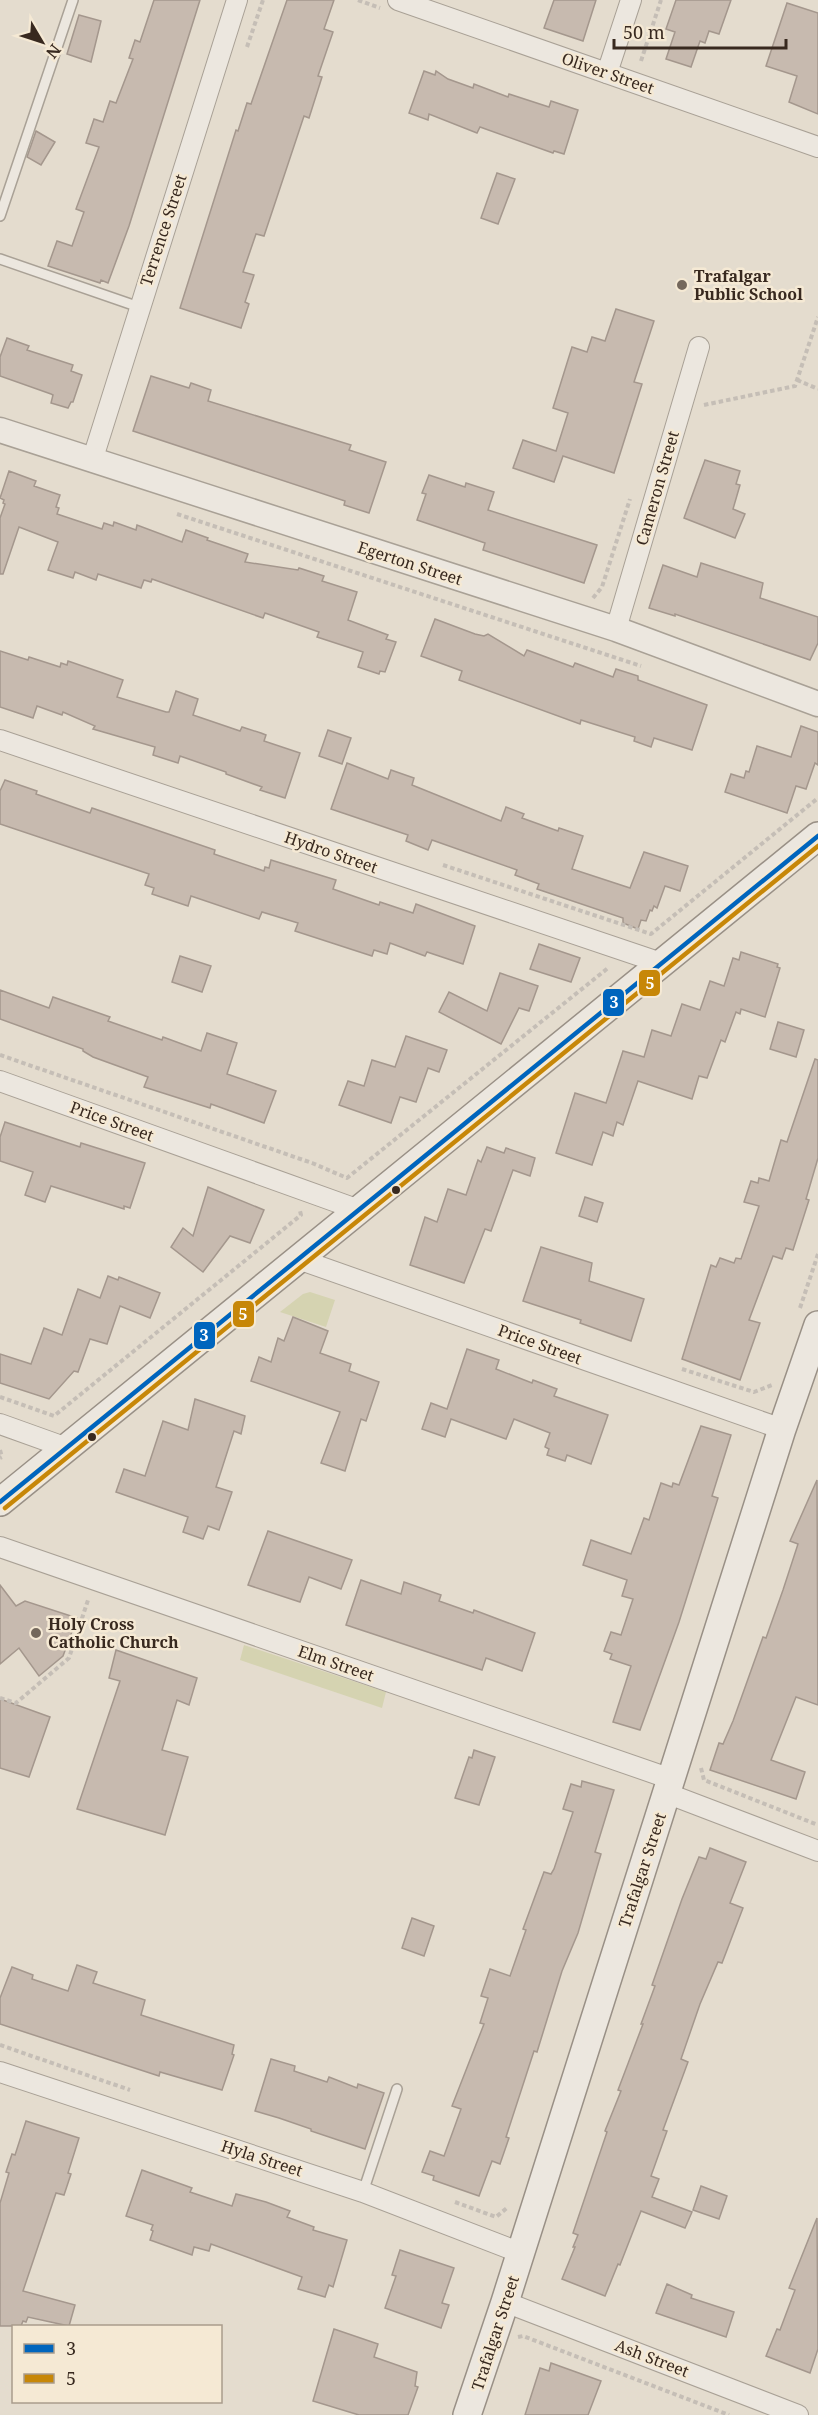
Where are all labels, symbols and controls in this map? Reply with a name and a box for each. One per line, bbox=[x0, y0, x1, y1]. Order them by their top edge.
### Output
north arrow bbox=[12, 12, 72, 72]
scale bar bbox=[614, 12, 786, 50]
text: 50 m bbox=[623, 20, 665, 44]
text: N bbox=[41, 40, 66, 64]
street label: Oliver Street bbox=[559, 47, 657, 99]
street label: Terrence Street bbox=[134, 171, 192, 289]
place label: Trafalgar Public School bbox=[694, 265, 803, 305]
marker: Trafalgar Public School bbox=[675, 278, 689, 292]
street label: Cameron Street bbox=[630, 428, 684, 548]
street label: Egerton Street bbox=[355, 536, 465, 590]
street label: Hydro Street bbox=[282, 826, 381, 878]
line badge: 5 bbox=[638, 969, 661, 997]
text: 5 bbox=[645, 972, 655, 994]
line badge: 3 bbox=[602, 988, 625, 1017]
text: 3 bbox=[609, 991, 619, 1013]
street label: Price Street bbox=[67, 1096, 157, 1146]
unlabelled marker bbox=[390, 1184, 402, 1196]
line badge: 5 bbox=[232, 1300, 255, 1328]
text: 5 bbox=[238, 1303, 248, 1325]
street label: Price Street bbox=[495, 1319, 585, 1369]
line badge: 3 bbox=[193, 1321, 216, 1350]
text: 3 bbox=[199, 1324, 209, 1346]
unlabelled marker bbox=[86, 1431, 98, 1443]
place label: Holy Cross Catholic Church bbox=[48, 1613, 179, 1653]
marker: Holy Cross Catholic Church bbox=[29, 1626, 43, 1640]
street label: Elm Street bbox=[295, 1640, 377, 1686]
street label: Trafalgar Street bbox=[613, 1809, 671, 1930]
street label: Hyla Street bbox=[218, 2134, 306, 2182]
street label: Trafalgar Street bbox=[466, 2272, 524, 2393]
legend bbox=[12, 2325, 222, 2403]
street label: Ash Street bbox=[612, 2334, 692, 2382]
text: 3 bbox=[66, 2336, 76, 2360]
text: 5 bbox=[66, 2366, 76, 2390]

